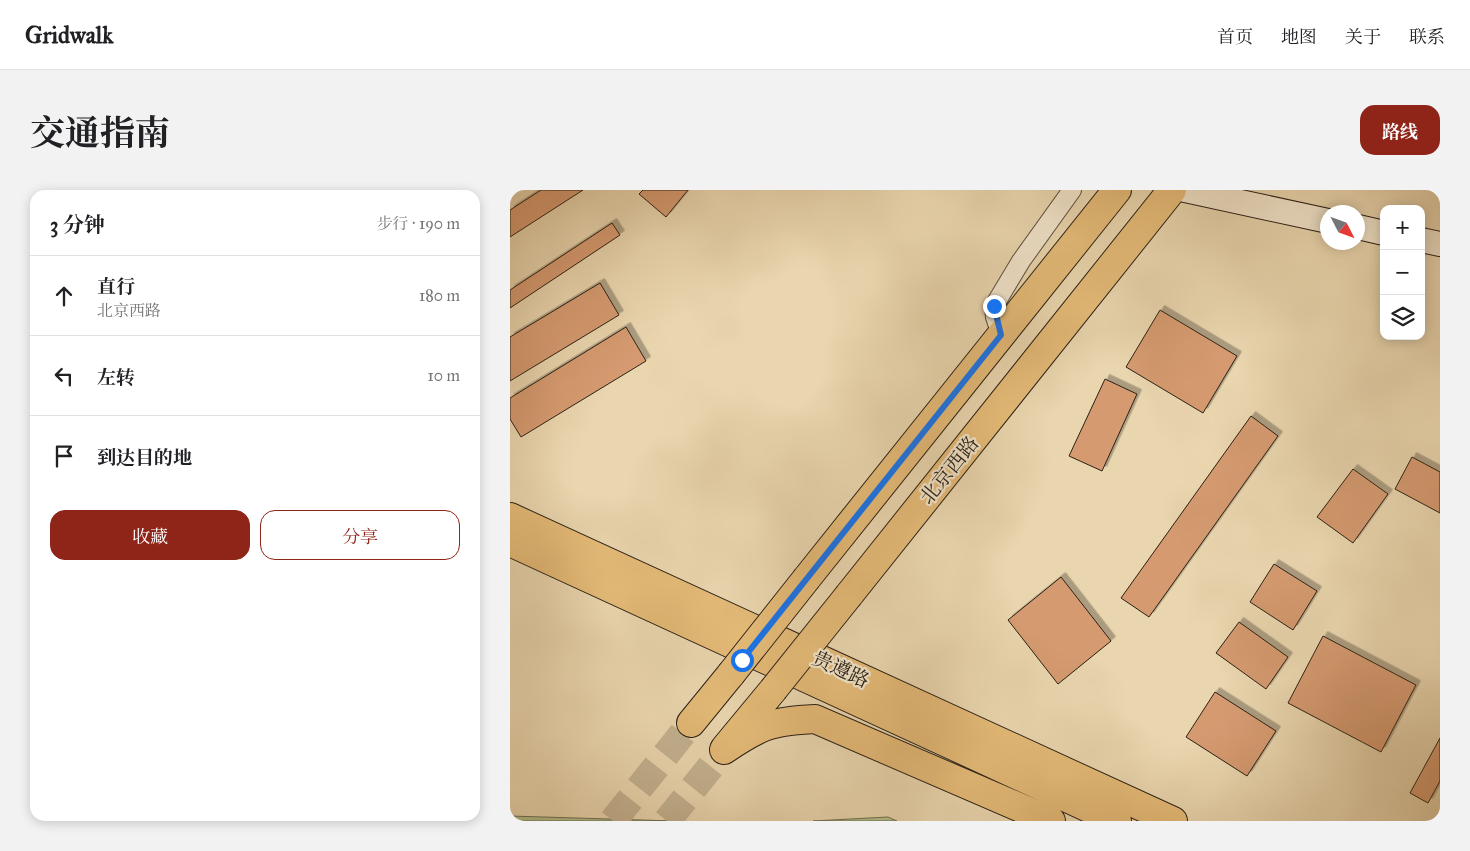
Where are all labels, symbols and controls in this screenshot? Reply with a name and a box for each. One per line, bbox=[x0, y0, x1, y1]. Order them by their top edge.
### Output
text: Gridwalk bbox=[25, 20, 113, 50]
text: 首页 bbox=[1217, 26, 1253, 48]
text: 地图 bbox=[1281, 26, 1317, 48]
text: 关于 bbox=[1345, 26, 1381, 48]
text: 联系 bbox=[1409, 26, 1445, 48]
button: 路线 bbox=[1360, 105, 1440, 155]
text: 交通指南 bbox=[30, 112, 170, 155]
north arrow bbox=[1320, 205, 1365, 250]
map controls bbox=[1380, 205, 1425, 340]
button: + bbox=[1380, 205, 1425, 250]
text: 3 分钟 bbox=[50, 212, 105, 238]
text: 步行 · 190 m bbox=[377, 214, 460, 233]
button: − bbox=[1380, 250, 1425, 295]
text: 直行 bbox=[97, 275, 135, 298]
icon: ahead bbox=[50, 282, 78, 310]
text: 180 m bbox=[419, 286, 460, 305]
route end bbox=[983, 295, 1006, 318]
button: layers bbox=[1380, 295, 1425, 340]
text: 北京西路 bbox=[97, 301, 161, 320]
icon: left bbox=[50, 362, 78, 390]
text: 左转 bbox=[97, 366, 135, 389]
text: 10 m bbox=[428, 366, 460, 385]
street label: 北京西路 bbox=[915, 431, 983, 509]
icon: arrive bbox=[50, 442, 78, 470]
text: 到达目的地 bbox=[97, 446, 192, 469]
button: 收藏 bbox=[50, 510, 250, 560]
button: 分享 bbox=[260, 510, 460, 560]
street label: 贵遵路 bbox=[809, 645, 873, 693]
route start bbox=[731, 649, 754, 672]

